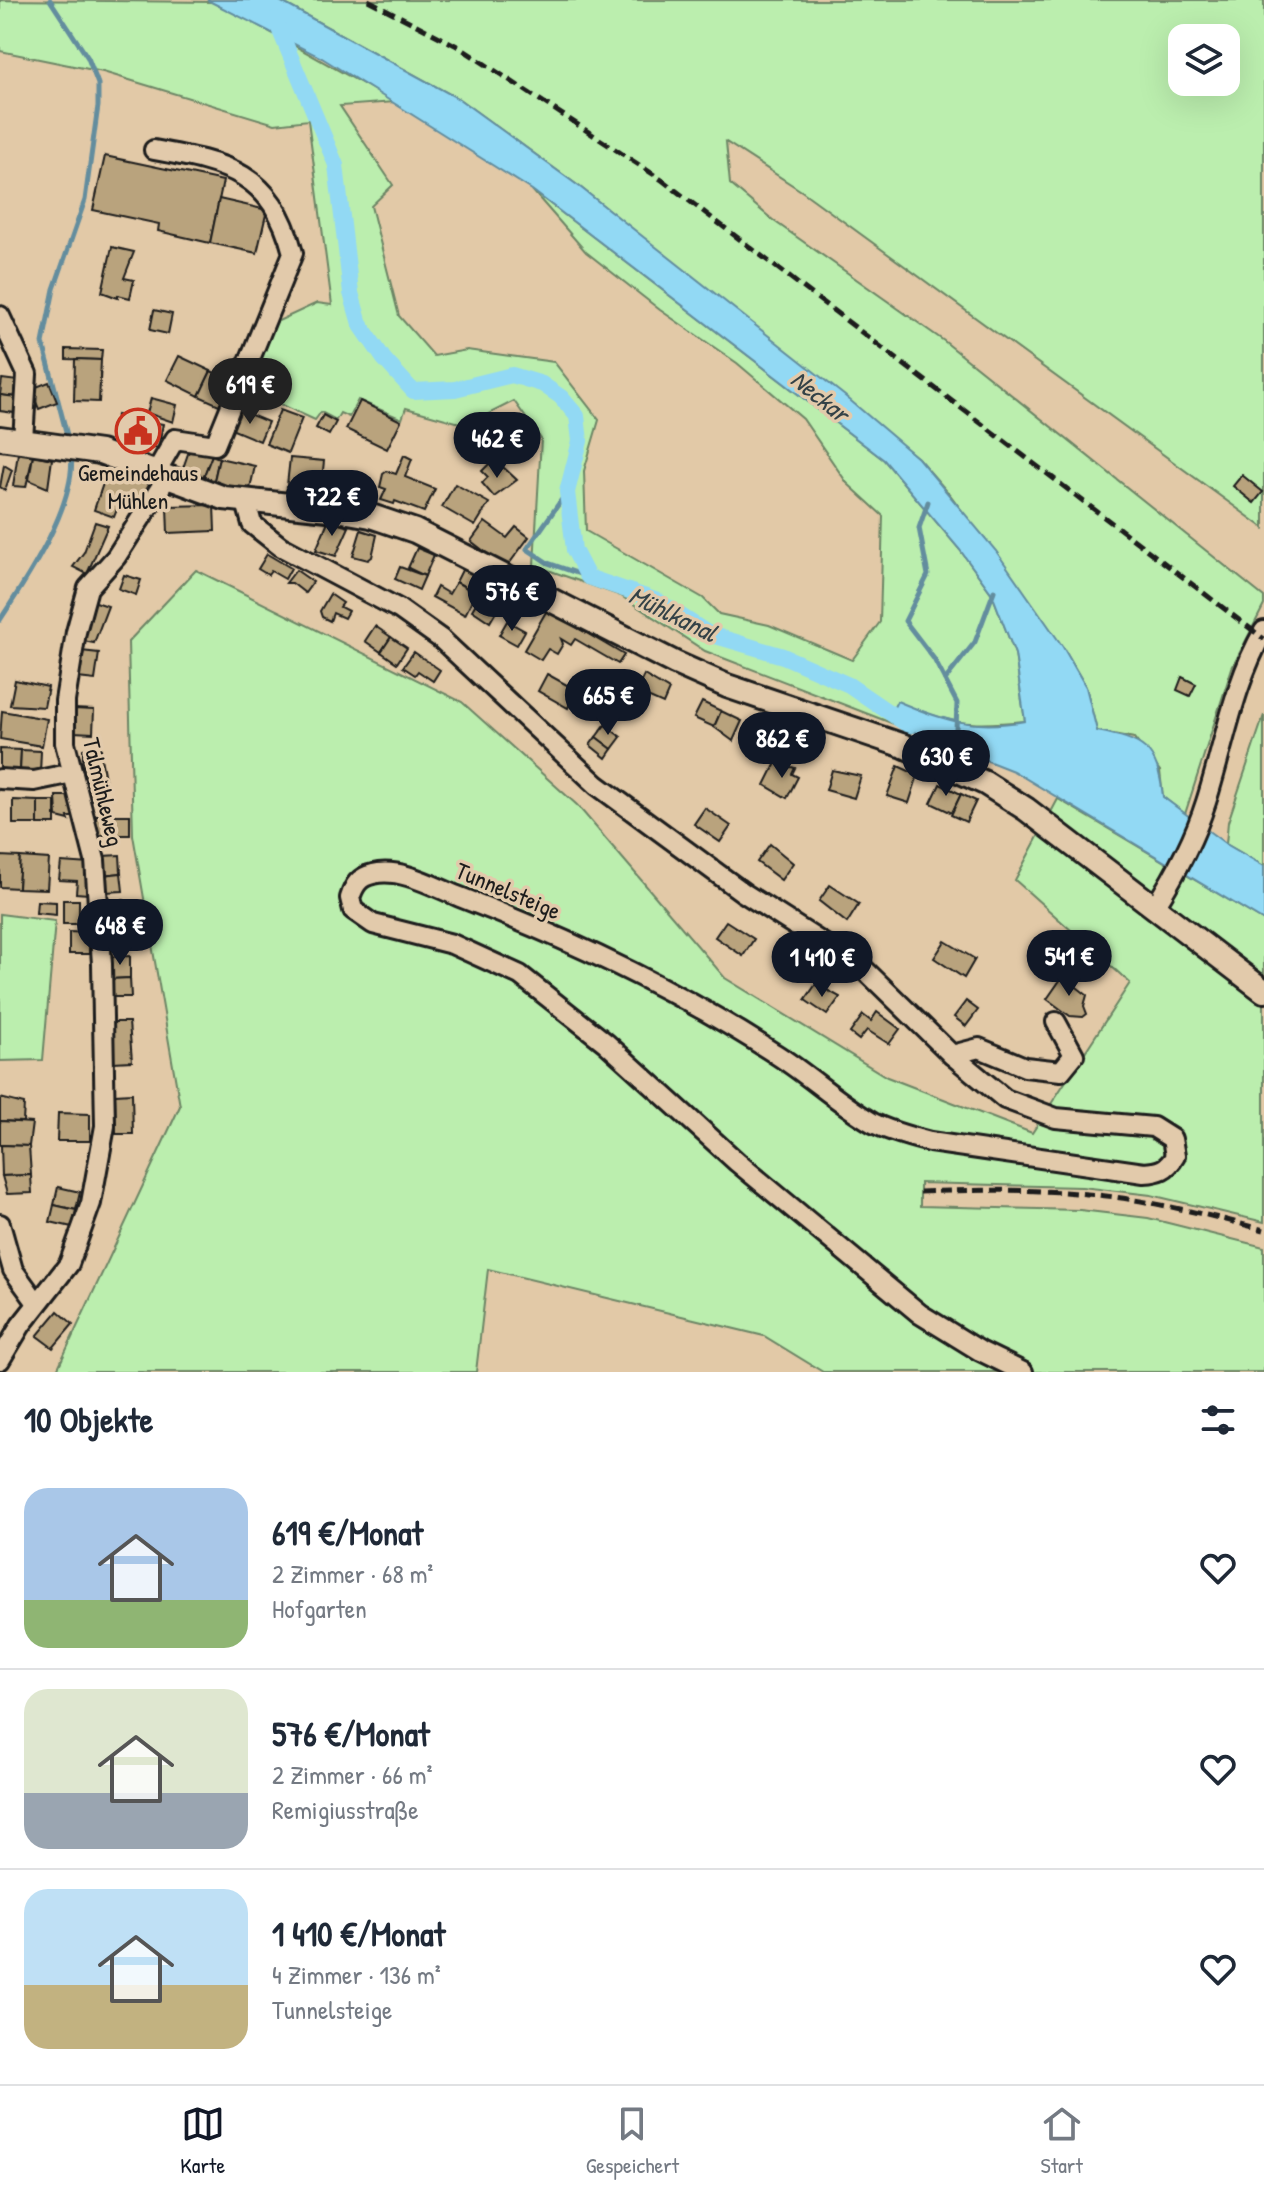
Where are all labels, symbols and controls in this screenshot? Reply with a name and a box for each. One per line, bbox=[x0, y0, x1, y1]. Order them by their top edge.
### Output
map controls bbox=[1168, 24, 1240, 96]
button: layers bbox=[1168, 24, 1240, 96]
pin: 619 € bbox=[194, 358, 306, 426]
water label: Neckar bbox=[784, 361, 859, 432]
text: 619 € bbox=[226, 366, 274, 401]
public building icon: Gemeindehaus Mühlen bbox=[114, 407, 162, 455]
pin: 462 € bbox=[441, 412, 553, 480]
text: 462 € bbox=[472, 420, 522, 455]
place label: Gemeindehaus Mühlen bbox=[78, 456, 198, 516]
pin: 722 € bbox=[276, 470, 388, 538]
text: 722 € bbox=[304, 478, 360, 513]
pin: 576 € bbox=[456, 565, 568, 633]
text: 576 € bbox=[486, 573, 538, 608]
water label: Mühlkanal bbox=[624, 577, 724, 650]
pin: 665 € bbox=[552, 669, 664, 737]
text: 665 € bbox=[583, 677, 633, 712]
pin: 862 € bbox=[726, 712, 838, 780]
text: 862 € bbox=[756, 720, 808, 755]
pin: 630 € bbox=[890, 730, 1002, 798]
street label: Talmühleweg bbox=[76, 734, 132, 849]
text: 630 € bbox=[920, 738, 972, 773]
street label: Tunnelsteige bbox=[451, 854, 566, 927]
pin: 648 € bbox=[64, 899, 176, 967]
text: 648 € bbox=[95, 907, 145, 942]
pin: 541 € bbox=[1013, 930, 1125, 998]
pin: 1 410 € bbox=[748, 931, 896, 999]
text: 541 € bbox=[1045, 938, 1093, 973]
text: 1 410 € bbox=[790, 939, 854, 974]
text: 10 Objekte bbox=[24, 1397, 153, 1443]
icon: filters bbox=[1196, 1398, 1240, 1442]
text: 619 €/Monat bbox=[272, 1510, 423, 1556]
icon: home bbox=[88, 1520, 184, 1616]
icon: heart bbox=[1196, 1546, 1240, 1590]
text: 2 Zimmer · 68 m² bbox=[272, 1556, 433, 1591]
text: Hofgarten bbox=[272, 1591, 367, 1626]
text: 576 €/Monat bbox=[272, 1711, 430, 1757]
icon: home bbox=[88, 1721, 184, 1817]
icon: heart bbox=[1196, 1747, 1240, 1791]
text: 2 Zimmer · 66 m² bbox=[272, 1757, 432, 1792]
text: Remigiusstraße bbox=[272, 1792, 419, 1827]
text: 1 410 €/Monat bbox=[272, 1911, 445, 1957]
icon: home bbox=[88, 1921, 184, 2017]
icon: heart bbox=[1196, 1947, 1240, 1991]
text: 4 Zimmer · 136 m² bbox=[272, 1957, 441, 1992]
text: Tunnelsteige bbox=[272, 1992, 392, 2027]
tab: Karte bbox=[180, 2102, 225, 2180]
tab: Gespeichert bbox=[586, 2102, 679, 2180]
tab: Start bbox=[1040, 2102, 1084, 2180]

